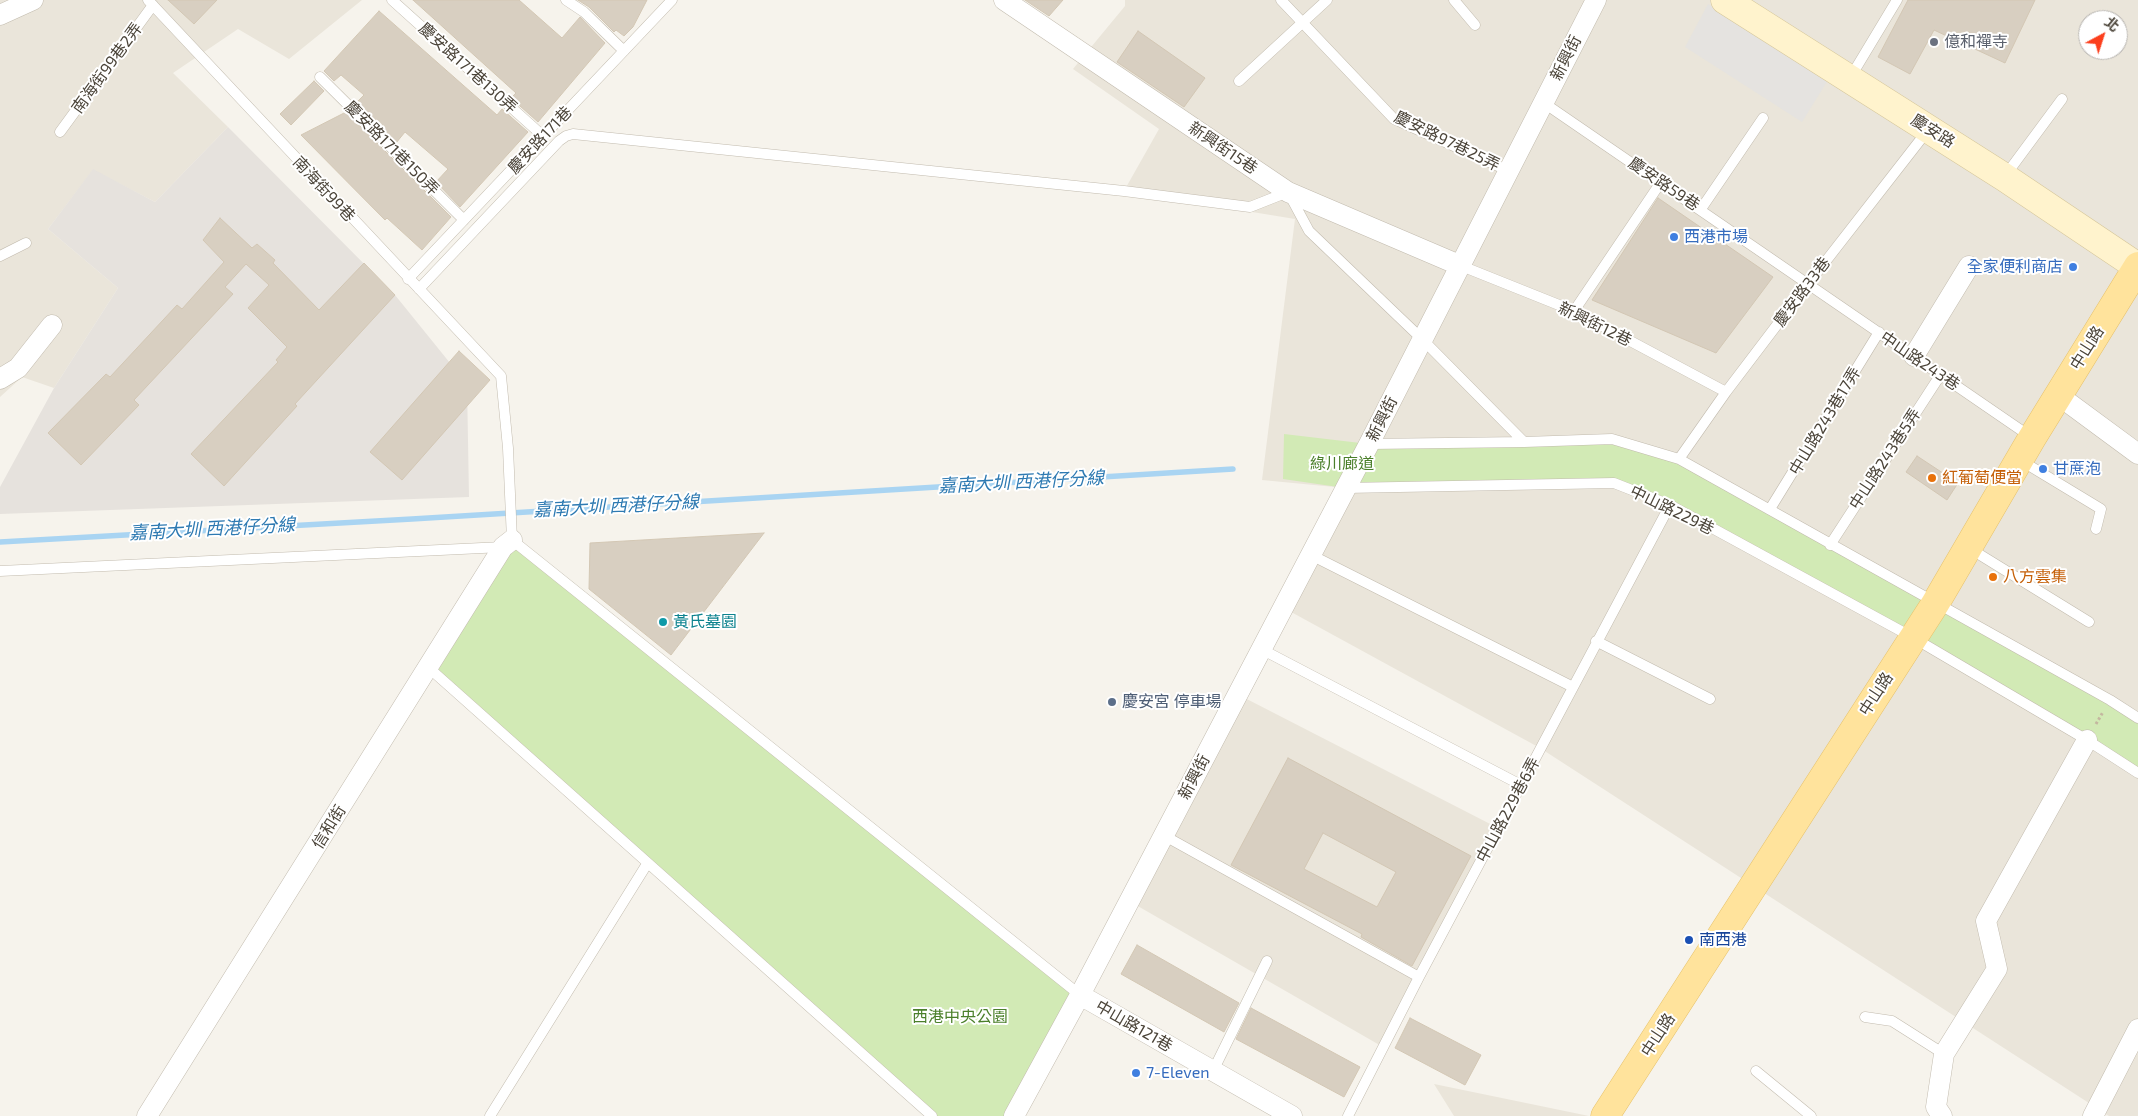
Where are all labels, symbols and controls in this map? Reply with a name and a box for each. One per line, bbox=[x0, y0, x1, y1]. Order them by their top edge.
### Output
north arrow bbox=[2078, 10, 2128, 60]
text: 北 bbox=[2101, 13, 2123, 35]
street label: 南海街99巷2弄 bbox=[68, 19, 146, 117]
street label: 慶安路171巷130弄 bbox=[415, 19, 521, 117]
street label: 新興街 bbox=[1547, 32, 1585, 84]
place label: 億和禪寺 bbox=[1944, 32, 2008, 52]
marker: 億和禪寺 bbox=[1928, 36, 1940, 48]
street label: 慶安路171巷150弄 bbox=[341, 97, 443, 199]
street label: 慶安路171巷 bbox=[504, 102, 576, 178]
street label: 慶安路97巷25弄 bbox=[1391, 107, 1503, 175]
street label: 慶安路 bbox=[1908, 110, 1958, 152]
street label: 新興街15巷 bbox=[1185, 118, 1261, 178]
street label: 南海街99巷 bbox=[289, 152, 359, 226]
street label: 慶安路59巷 bbox=[1625, 153, 1703, 215]
place label: 西港市場 bbox=[1684, 227, 1748, 247]
marker: 西港市場 bbox=[1668, 231, 1680, 243]
street label: 慶安路33巷 bbox=[1770, 254, 1834, 330]
place label: 全家便利商店 bbox=[1967, 257, 2063, 277]
marker: 全家便利商店 bbox=[2067, 261, 2079, 273]
street label: 新興街12巷 bbox=[1555, 298, 1635, 350]
street label: 中山路 bbox=[2066, 323, 2108, 373]
street label: 中山路243巷 bbox=[1877, 327, 1963, 395]
street label: 中山路243巷17弄 bbox=[1785, 364, 1865, 478]
street label: 新興街 bbox=[1363, 393, 1401, 445]
street label: 中山路243巷5弄 bbox=[1845, 405, 1925, 513]
park label: 綠川廊道 bbox=[1310, 454, 1374, 474]
place label: 甘蔗泡 bbox=[2053, 459, 2101, 479]
marker: 甘蔗泡 bbox=[2037, 463, 2049, 475]
water label: 嘉南大圳 西港仔分線 bbox=[938, 467, 1104, 497]
place label: 紅葡萄便當 bbox=[1942, 468, 2022, 488]
marker: 紅葡萄便當 bbox=[1926, 472, 1938, 484]
street label: 中山路229巷 bbox=[1627, 481, 1717, 539]
water label: 嘉南大圳 西港仔分線 bbox=[533, 491, 699, 521]
water label: 嘉南大圳 西港仔分線 bbox=[129, 514, 295, 544]
place label: 八方雲集 bbox=[2003, 567, 2067, 587]
marker: 八方雲集 bbox=[1987, 571, 1999, 583]
place label: 黃氏墓園 bbox=[673, 612, 737, 632]
marker: 黃氏墓園 bbox=[657, 616, 669, 628]
street label: 中山路 bbox=[1855, 669, 1897, 719]
place label: 慶安宮 停車場 bbox=[1122, 692, 1222, 712]
marker: 慶安宮 停車場 bbox=[1106, 696, 1118, 708]
street label: 新興街 bbox=[1174, 751, 1214, 803]
street label: 中山路229巷6弄 bbox=[1472, 754, 1544, 866]
street label: 信和街 bbox=[308, 802, 350, 852]
place label: 南西港 bbox=[1699, 930, 1747, 950]
marker: 南西港 bbox=[1683, 934, 1695, 946]
street label: 中山路121巷 bbox=[1092, 996, 1176, 1056]
park label: 西港中央公園 bbox=[912, 1007, 1008, 1027]
street label: 中山路 bbox=[1637, 1010, 1679, 1060]
place label: 7-Eleven bbox=[1146, 1063, 1210, 1083]
marker: 7-Eleven bbox=[1130, 1067, 1142, 1079]

